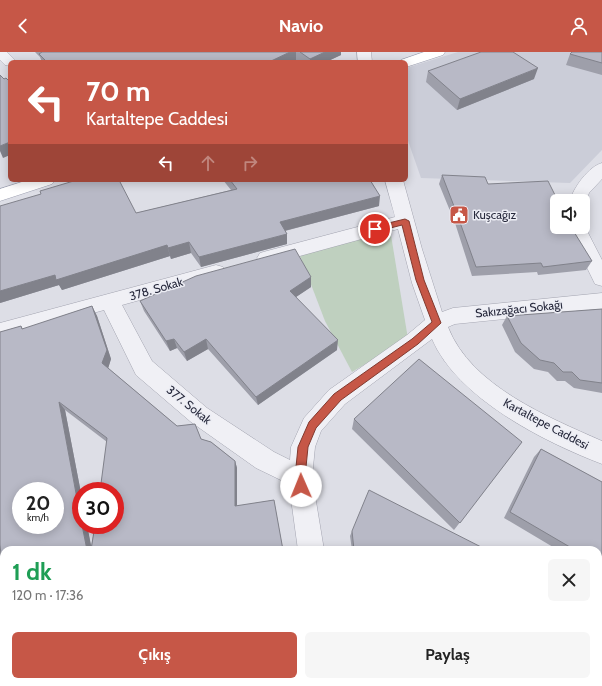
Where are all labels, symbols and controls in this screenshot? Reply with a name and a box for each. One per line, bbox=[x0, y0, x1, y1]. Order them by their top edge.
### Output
icon: back bbox=[12, 15, 34, 37]
text: Navio bbox=[279, 15, 323, 37]
icon: person bbox=[568, 15, 590, 37]
text: 70 m bbox=[86, 74, 150, 108]
icon: left bbox=[20, 76, 72, 128]
text: Kartaltepe Caddesi bbox=[86, 108, 228, 130]
icon: left bbox=[155, 152, 177, 174]
icon: ahead bbox=[197, 152, 219, 174]
icon: right bbox=[239, 152, 261, 174]
map controls bbox=[550, 194, 590, 234]
button: sound bbox=[550, 194, 590, 234]
public building icon: Kuşcağız bbox=[448, 204, 470, 226]
place label: Kuşcağız bbox=[473, 207, 516, 222]
pin bbox=[358, 212, 392, 246]
icon: arrive bbox=[364, 218, 386, 240]
street label: 378. Sokak bbox=[127, 274, 185, 303]
street label: Sakızağacı Sokağı bbox=[475, 296, 563, 321]
street label: 377. Sokak bbox=[164, 382, 215, 428]
street label: Kartaltepe Caddesi bbox=[501, 395, 592, 452]
position arrow bbox=[280, 465, 322, 507]
speed limit sign: 30 bbox=[72, 482, 124, 534]
text: 20 bbox=[26, 491, 50, 515]
text: km/h bbox=[27, 511, 49, 524]
text: 1 dk bbox=[12, 557, 52, 586]
button: close bbox=[548, 559, 590, 601]
text: 120 m · 17:36 bbox=[12, 587, 83, 603]
button: Çıkış bbox=[12, 632, 297, 678]
button: Paylaş bbox=[305, 632, 590, 678]

